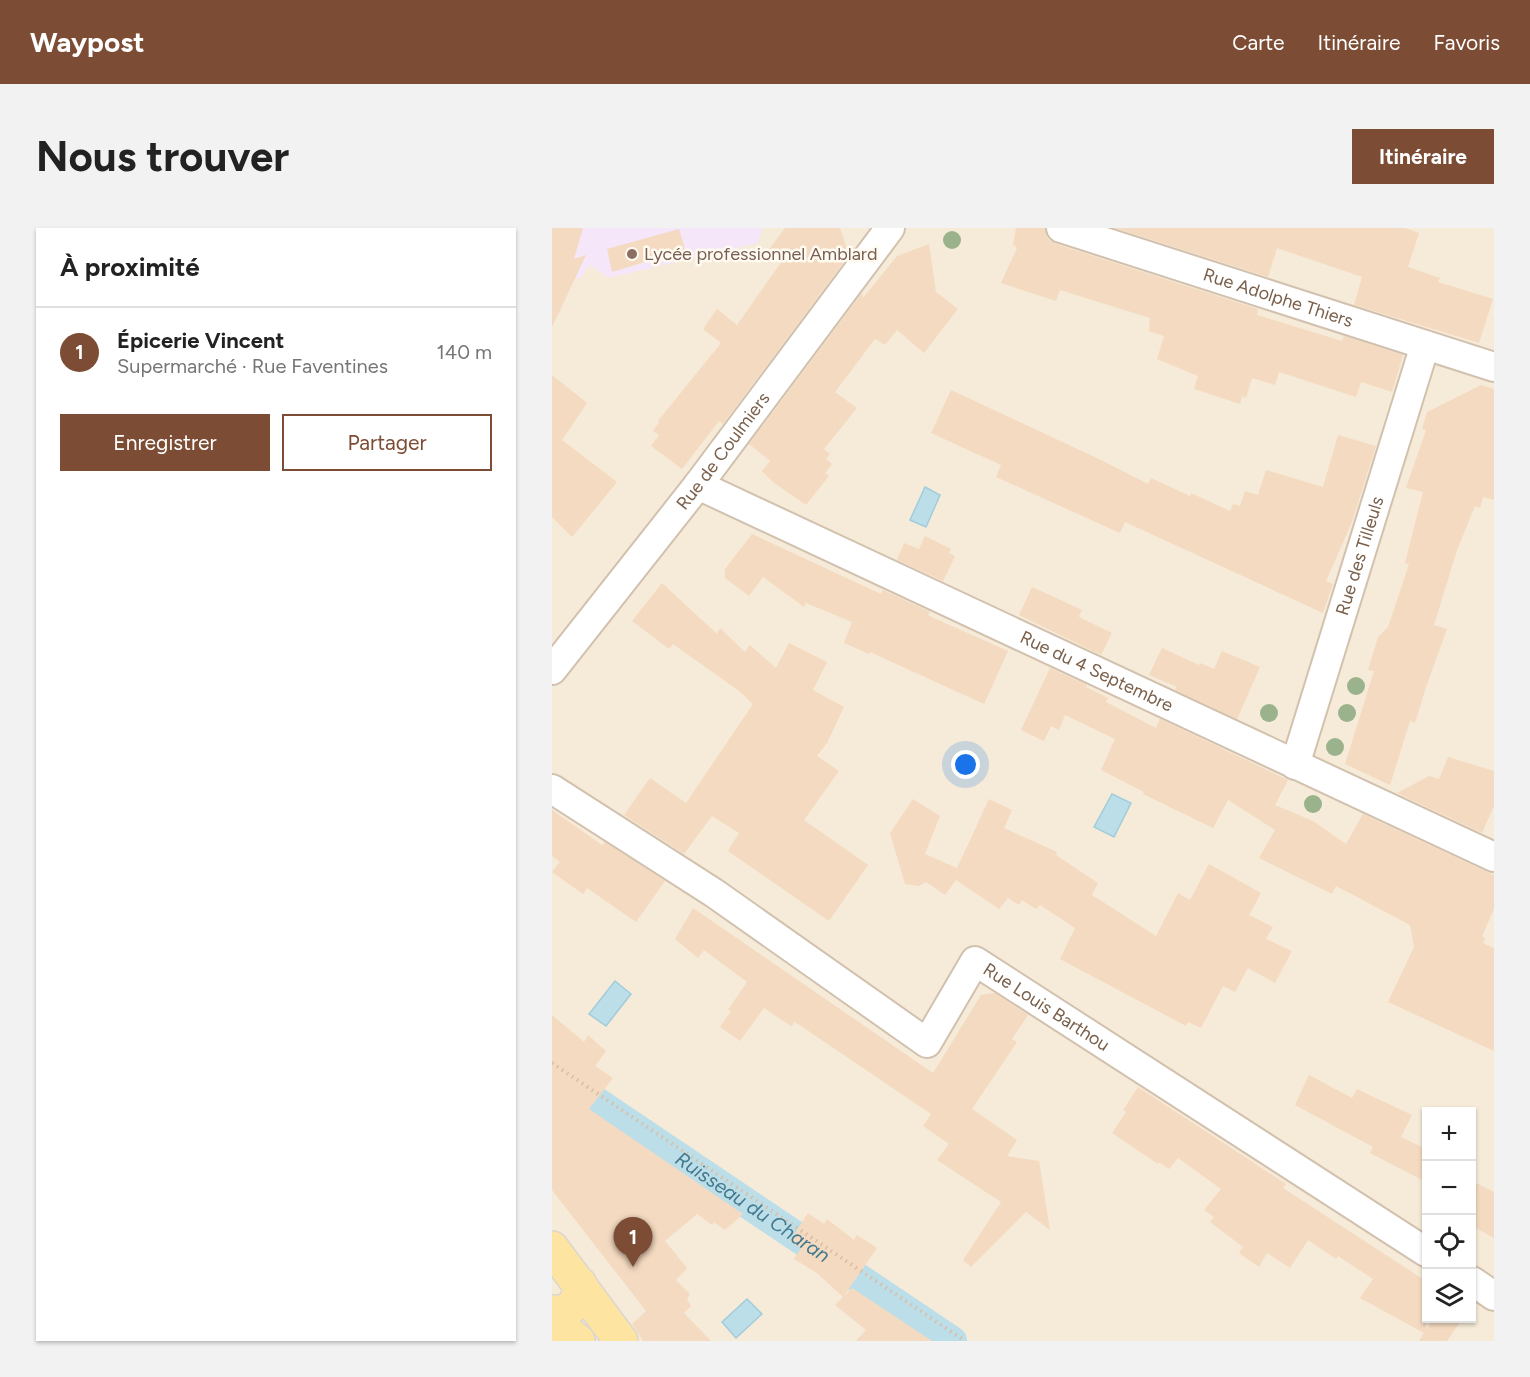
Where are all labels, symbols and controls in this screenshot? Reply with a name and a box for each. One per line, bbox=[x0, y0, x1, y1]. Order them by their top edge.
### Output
text: Waypost bbox=[30, 25, 144, 59]
text: Carte bbox=[1232, 30, 1285, 55]
text: Itinéraire bbox=[1318, 30, 1401, 55]
text: Favoris bbox=[1434, 30, 1500, 55]
button: Itinéraire bbox=[1352, 129, 1494, 184]
text: Nous trouver bbox=[36, 131, 289, 182]
place label: Lycée professionnel Amblard bbox=[644, 243, 878, 265]
marker: Lycée professionnel Amblard bbox=[625, 247, 639, 261]
text: À proximité bbox=[60, 251, 200, 283]
street label: Rue Adolphe Thiers bbox=[1200, 263, 1356, 332]
text: Épicerie Vincent bbox=[117, 327, 284, 354]
text: 1 bbox=[75, 340, 84, 364]
text: 140 m bbox=[437, 340, 492, 364]
text: Supermarché · Rue Faventines bbox=[117, 354, 388, 378]
street label: Rue de Coulmiers bbox=[672, 388, 775, 514]
button: Enregistrer bbox=[60, 414, 270, 471]
button: Partager bbox=[282, 414, 492, 471]
street label: Rue des Tilleuls bbox=[1331, 494, 1388, 618]
street label: Rue du 4 Septembre bbox=[1017, 626, 1177, 717]
your location bbox=[951, 750, 980, 779]
street label: Rue Louis Barthou bbox=[979, 958, 1114, 1056]
map controls bbox=[1422, 1107, 1476, 1323]
button: + bbox=[1422, 1107, 1476, 1161]
water label: Ruisseau du Charan bbox=[671, 1147, 835, 1268]
button: − bbox=[1422, 1161, 1476, 1215]
button: locate bbox=[1422, 1215, 1476, 1269]
pin: 1 bbox=[614, 1218, 652, 1267]
button: layers bbox=[1422, 1269, 1476, 1323]

